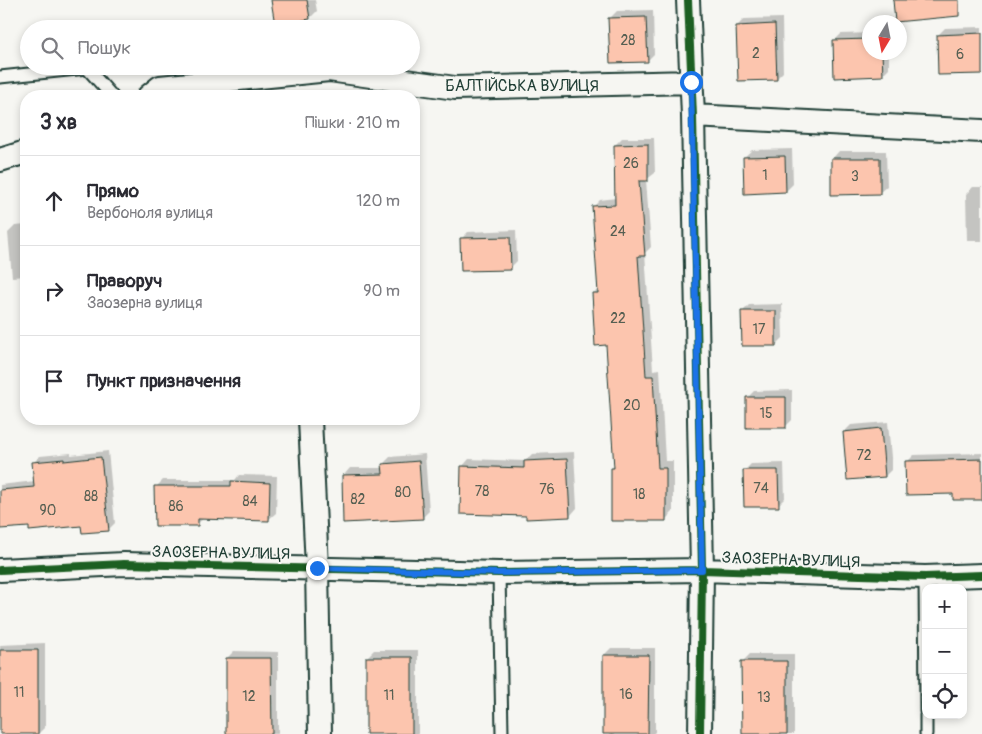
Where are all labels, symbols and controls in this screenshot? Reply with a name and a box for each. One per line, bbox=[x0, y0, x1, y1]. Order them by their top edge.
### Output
north arrow bbox=[862, 15, 907, 60]
search box bbox=[20, 20, 420, 75]
house number: 28 bbox=[621, 32, 635, 49]
icon: search bbox=[38, 34, 66, 62]
text: Пошук bbox=[78, 36, 131, 60]
house number: 2 bbox=[752, 45, 760, 62]
house number: 6 bbox=[956, 46, 964, 63]
route start bbox=[680, 71, 703, 94]
street label: БАЛТІЙСЬКА ВУЛИЦЯ bbox=[445, 76, 599, 96]
text: 3 хв bbox=[40, 109, 77, 136]
text: Пішки · 210 m bbox=[305, 113, 400, 133]
house number: 26 bbox=[623, 155, 639, 172]
house number: 1 bbox=[762, 167, 768, 184]
house number: 3 bbox=[851, 168, 859, 185]
text: Прямо bbox=[87, 179, 139, 203]
icon: ahead bbox=[40, 187, 68, 215]
text: 120 m bbox=[356, 191, 400, 211]
text: Вербоноля вулиця bbox=[87, 203, 213, 223]
house number: 24 bbox=[610, 223, 626, 240]
text: Праворуч bbox=[87, 269, 162, 293]
icon: right bbox=[40, 277, 68, 305]
text: 90 m bbox=[363, 281, 400, 301]
text: Заозерна вулиця bbox=[87, 293, 202, 313]
house number: 22 bbox=[610, 310, 626, 327]
house number: 17 bbox=[753, 321, 766, 338]
icon: arrive bbox=[40, 367, 68, 395]
text: Пункт призначення bbox=[87, 369, 241, 393]
house number: 20 bbox=[623, 397, 641, 414]
house number: 15 bbox=[759, 405, 773, 422]
house number: 72 bbox=[856, 447, 872, 464]
house number: 74 bbox=[753, 480, 769, 497]
house number: 76 bbox=[539, 481, 555, 498]
house number: 78 bbox=[475, 483, 489, 500]
house number: 80 bbox=[395, 484, 411, 501]
house number: 18 bbox=[633, 486, 645, 503]
house number: 88 bbox=[84, 488, 98, 505]
house number: 82 bbox=[351, 491, 366, 508]
house number: 84 bbox=[242, 493, 258, 510]
house number: 86 bbox=[168, 498, 184, 515]
house number: 90 bbox=[40, 502, 56, 519]
street label: ЗАОЗЕРНА ВУЛИЦЯ bbox=[152, 542, 290, 564]
street label: ЗАОЗЕРНА ВУЛИЦЯ bbox=[721, 548, 861, 572]
route end bbox=[306, 557, 329, 580]
map controls bbox=[922, 584, 967, 719]
button: + bbox=[922, 584, 967, 629]
button: − bbox=[922, 629, 967, 674]
button: locate bbox=[922, 674, 967, 719]
house number: 11 bbox=[14, 684, 24, 701]
house number: 16 bbox=[619, 686, 633, 703]
house number: 11 bbox=[384, 687, 394, 704]
house number: 12 bbox=[242, 688, 256, 705]
house number: 13 bbox=[757, 689, 771, 706]

